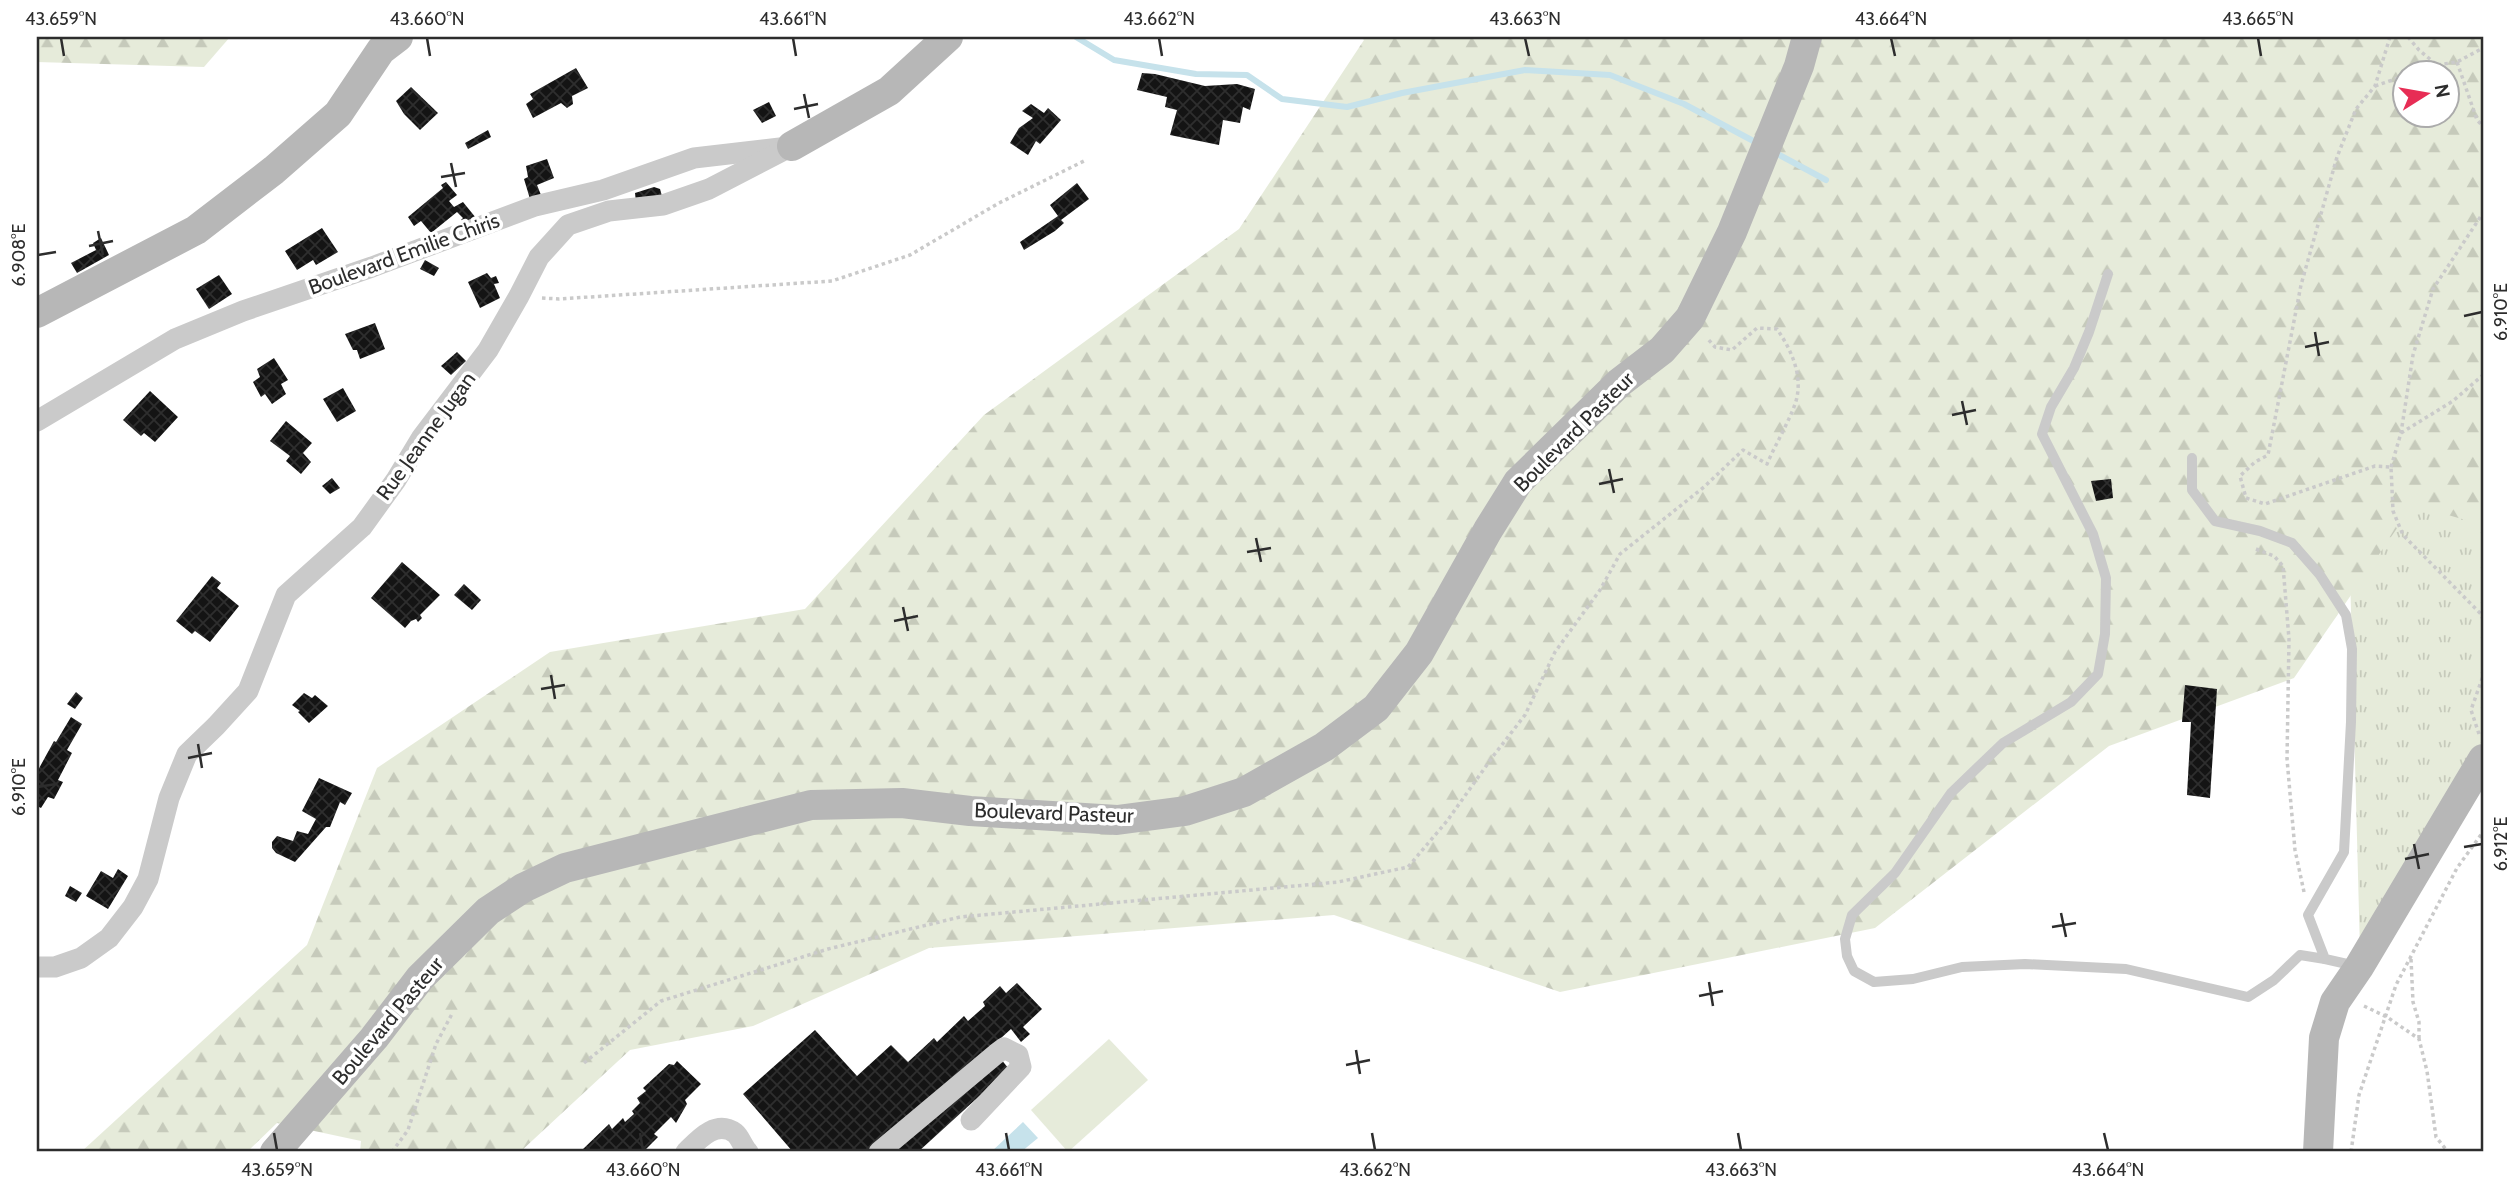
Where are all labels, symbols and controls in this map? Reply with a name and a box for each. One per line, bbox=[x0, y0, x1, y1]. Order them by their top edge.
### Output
text: 43.659°N bbox=[25, 8, 97, 30]
text: 43.660°N bbox=[390, 8, 464, 30]
text: 43.661°N bbox=[759, 8, 827, 30]
text: 43.662°N bbox=[1123, 8, 1195, 30]
text: 43.663°N bbox=[1489, 8, 1561, 30]
text: 43.664°N bbox=[1855, 8, 1927, 30]
text: 43.665°N bbox=[2222, 8, 2294, 30]
north arrow bbox=[2390, 60, 2460, 130]
text: N bbox=[2430, 82, 2455, 100]
street label: Boulevard Emilie Chiris bbox=[305, 207, 503, 300]
text: 6.908°E bbox=[8, 224, 30, 286]
text: 6.910°E bbox=[2490, 283, 2512, 341]
street label: Boulevard Pasteur bbox=[1508, 366, 1639, 497]
street label: Rue Jeanne Jugan bbox=[371, 367, 480, 505]
text: 6.910°E bbox=[8, 758, 30, 816]
street label: Boulevard Pasteur bbox=[974, 797, 1135, 828]
text: 6.912°E bbox=[2490, 817, 2512, 871]
street label: Boulevard Pasteur bbox=[327, 951, 449, 1090]
text: 43.659°N bbox=[241, 1159, 313, 1181]
text: 43.660°N bbox=[606, 1159, 680, 1181]
text: 43.661°N bbox=[975, 1159, 1043, 1181]
text: 43.662°N bbox=[1339, 1159, 1411, 1181]
text: 43.663°N bbox=[1705, 1159, 1777, 1181]
text: 43.664°N bbox=[2072, 1159, 2144, 1181]

